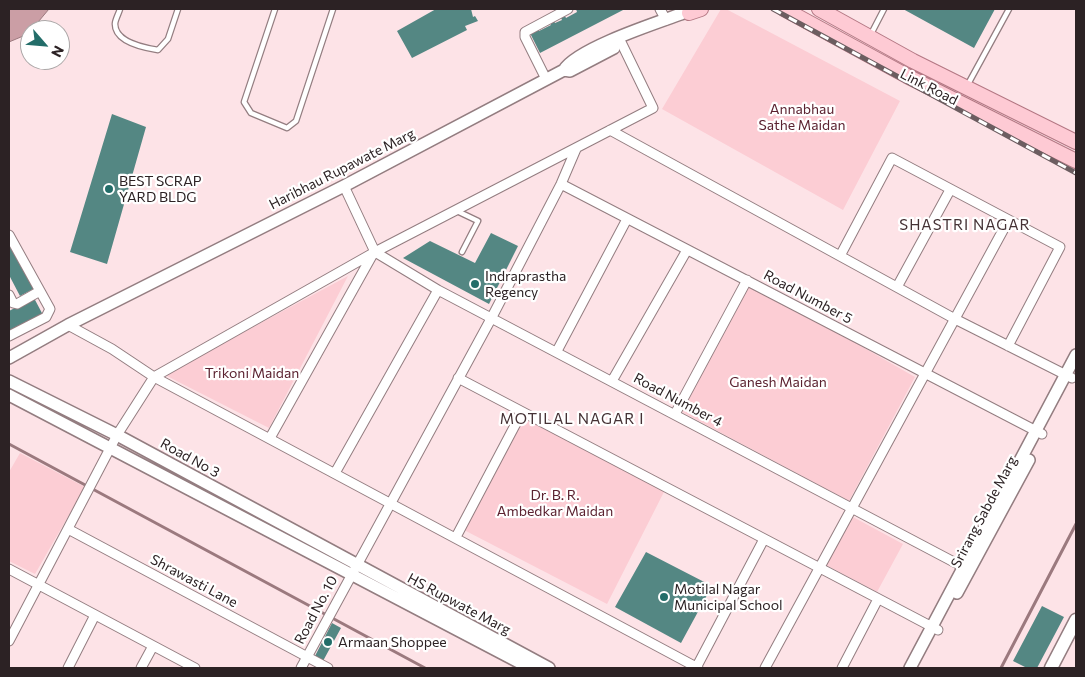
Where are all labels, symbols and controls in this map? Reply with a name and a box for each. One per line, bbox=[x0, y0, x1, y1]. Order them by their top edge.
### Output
north arrow bbox=[20, 20, 70, 70]
text: N bbox=[48, 43, 68, 60]
street label: Link Road bbox=[897, 65, 961, 109]
park label: Annabhau Sathe Maidan bbox=[759, 101, 845, 134]
street label: Haribhau Rupawate Marg bbox=[266, 125, 418, 213]
place label: BEST SCRAP YARD BLDG bbox=[119, 173, 202, 206]
marker: BEST SCRAP YARD BLDG bbox=[103, 183, 115, 195]
district label: SHASTRI NAGAR bbox=[898, 216, 1032, 234]
street label: Road Number 5 bbox=[761, 267, 855, 327]
place label: Indraprastha Regency bbox=[485, 268, 566, 300]
marker: Indraprastha Regency bbox=[469, 278, 481, 290]
park label: Trikoni Maidan bbox=[205, 365, 299, 381]
street label: Road Number 4 bbox=[631, 370, 725, 430]
park label: Ganesh Maidan bbox=[729, 374, 827, 390]
district label: MOTILAL NAGAR I bbox=[498, 410, 646, 428]
street label: Road No 3 bbox=[158, 435, 222, 481]
street label: Srirang Sabde Marg bbox=[947, 453, 1021, 571]
park label: Dr. B. R. Ambedkar Maidan bbox=[497, 487, 613, 520]
street label: Shrawasti Lane bbox=[148, 551, 240, 611]
street label: HS Rupwate Marg bbox=[405, 570, 513, 638]
street label: Road No. 10 bbox=[291, 573, 341, 647]
place label: Motilal Nagar Municipal School bbox=[674, 581, 783, 614]
marker: Motilal Nagar Municipal School bbox=[658, 591, 670, 603]
place label: Armaan Shoppee bbox=[338, 634, 447, 650]
marker: Armaan Shoppee bbox=[322, 636, 334, 648]

